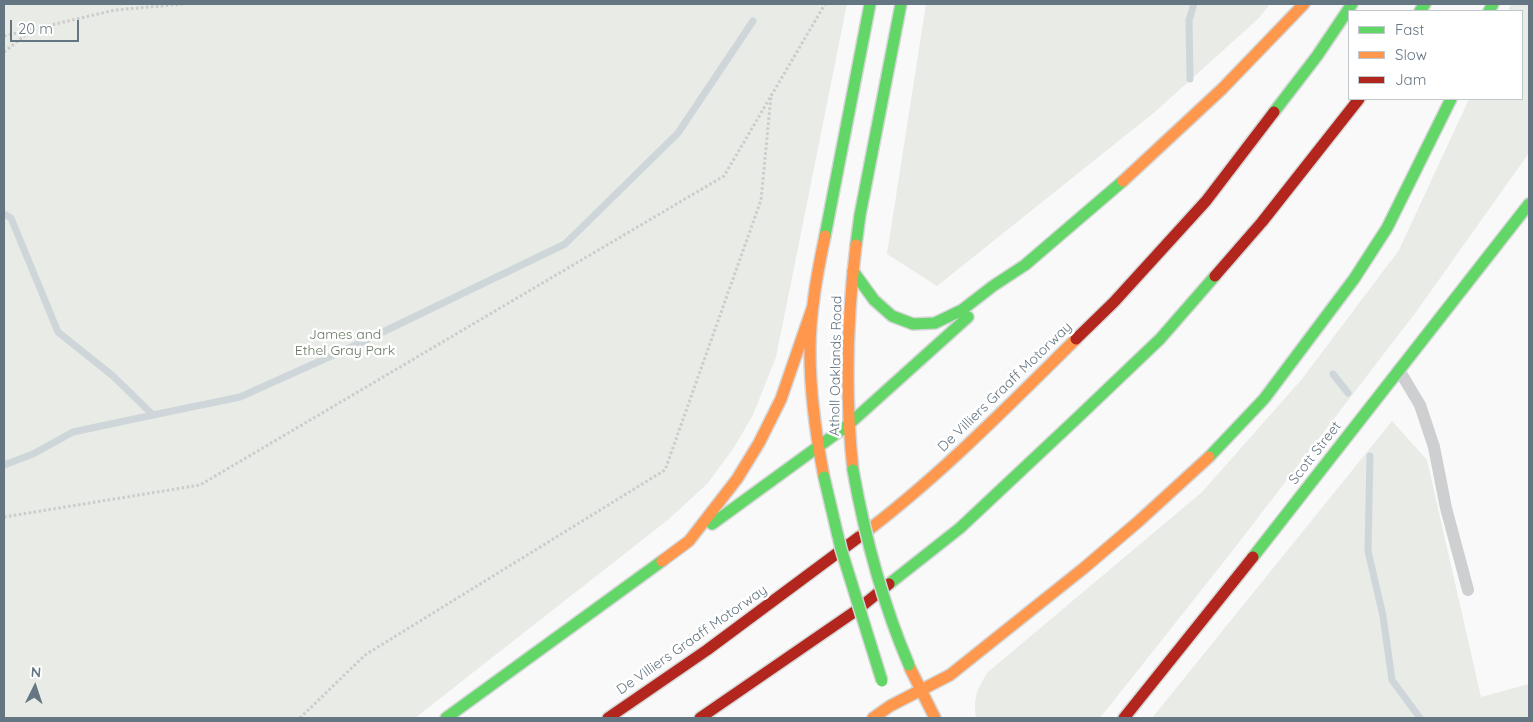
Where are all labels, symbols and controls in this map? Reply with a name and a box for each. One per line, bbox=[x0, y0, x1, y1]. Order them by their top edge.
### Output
scale bar bbox=[12, 10, 81, 42]
legend bbox=[1348, 10, 1523, 100]
text: 20 m bbox=[18, 19, 53, 38]
text: Fast bbox=[1395, 20, 1424, 39]
text: Slow bbox=[1395, 45, 1427, 64]
text: Jam bbox=[1395, 70, 1426, 89]
street label: Atholl Oaklands Road bbox=[826, 296, 846, 436]
street label: De Villiers Graaff Motorway bbox=[935, 319, 1075, 455]
park label: James and Ethel Gray Park bbox=[295, 327, 395, 360]
street label: Scott Street bbox=[1285, 418, 1345, 488]
street label: De Villiers Graaff Motorway bbox=[614, 582, 770, 698]
north arrow bbox=[10, 662, 60, 712]
text: N bbox=[30, 663, 42, 681]

